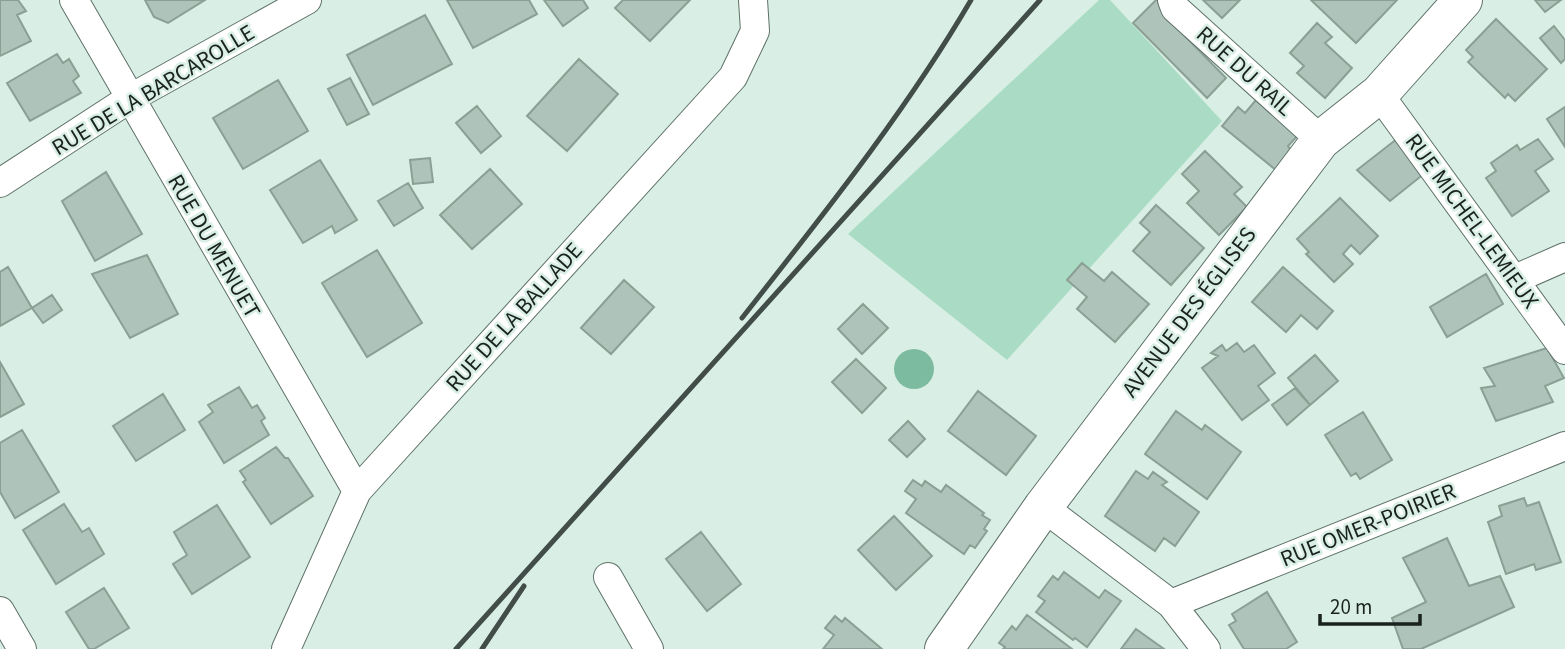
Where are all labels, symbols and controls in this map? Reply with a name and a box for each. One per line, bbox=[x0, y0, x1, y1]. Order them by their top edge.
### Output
street label: RUE DE LA BARCAROLLE bbox=[45, 16, 261, 164]
street label: RUE DU RAIL bbox=[1189, 18, 1301, 124]
street label: RUE MICHEL-LEMIEUX bbox=[1397, 127, 1547, 316]
street label: RUE DU MENUET bbox=[159, 168, 269, 324]
street label: AVENUE DES ÉGLISES bbox=[1114, 220, 1264, 404]
street label: RUE DE LA BALLADE bbox=[438, 235, 590, 399]
street label: RUE OMER-POIRIER bbox=[1275, 475, 1461, 575]
scale bar bbox=[1320, 582, 1420, 626]
text: 20 m bbox=[1330, 592, 1372, 622]

